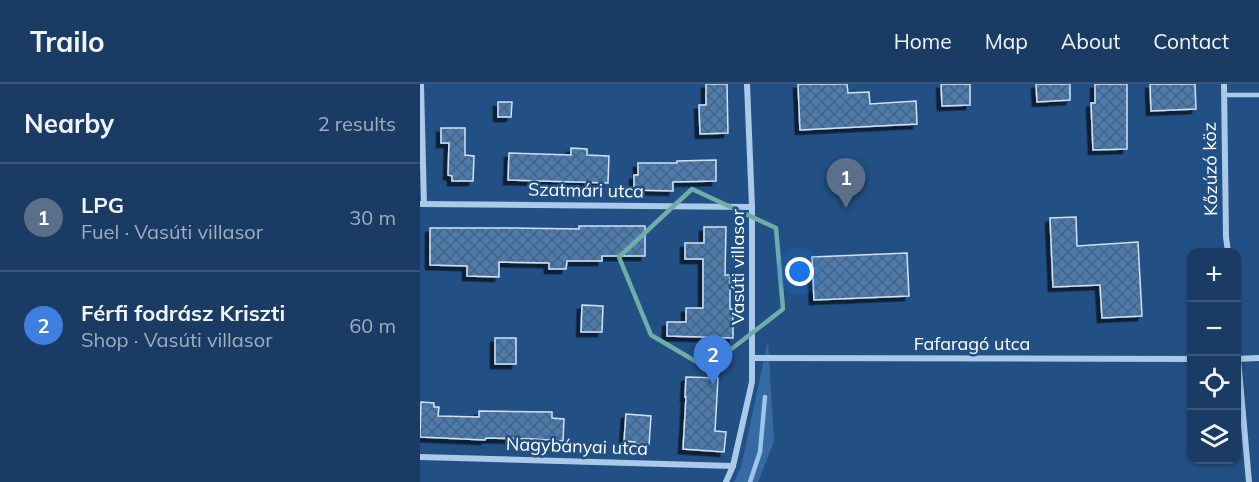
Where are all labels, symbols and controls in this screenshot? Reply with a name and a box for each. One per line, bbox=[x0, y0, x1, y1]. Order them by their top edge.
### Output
text: Trailo bbox=[30, 24, 105, 59]
text: Home bbox=[894, 28, 952, 54]
text: Map bbox=[985, 28, 1028, 54]
text: About bbox=[1061, 28, 1120, 54]
text: Contact bbox=[1153, 28, 1229, 54]
text: Nearby bbox=[24, 107, 114, 140]
text: 2 results bbox=[318, 111, 396, 136]
street label: Kőzúzó köz bbox=[1198, 122, 1222, 216]
pin: 1 bbox=[826, 158, 866, 208]
street label: Szatmári utca bbox=[528, 177, 644, 203]
text: LPG bbox=[81, 191, 124, 219]
text: 1 bbox=[38, 205, 50, 230]
text: 30 m bbox=[349, 205, 396, 230]
street label: Vasúti villasor bbox=[726, 209, 749, 325]
text: Fuel · Vasúti villasor bbox=[81, 219, 263, 244]
map controls bbox=[1187, 248, 1241, 464]
button: + bbox=[1187, 248, 1241, 302]
your location bbox=[785, 257, 814, 286]
text: Férfi fodrász Kriszti bbox=[81, 299, 285, 327]
button: − bbox=[1187, 302, 1241, 356]
text: 2 bbox=[38, 313, 50, 338]
text: 60 m bbox=[349, 313, 396, 338]
text: Shop · Vasúti villasor bbox=[81, 327, 272, 352]
street label: Fafaragó utca bbox=[914, 332, 1030, 355]
pin: 2 bbox=[694, 336, 732, 385]
button: locate bbox=[1187, 356, 1241, 410]
button: layers bbox=[1187, 410, 1241, 464]
street label: Nagybányai utca bbox=[506, 432, 648, 460]

